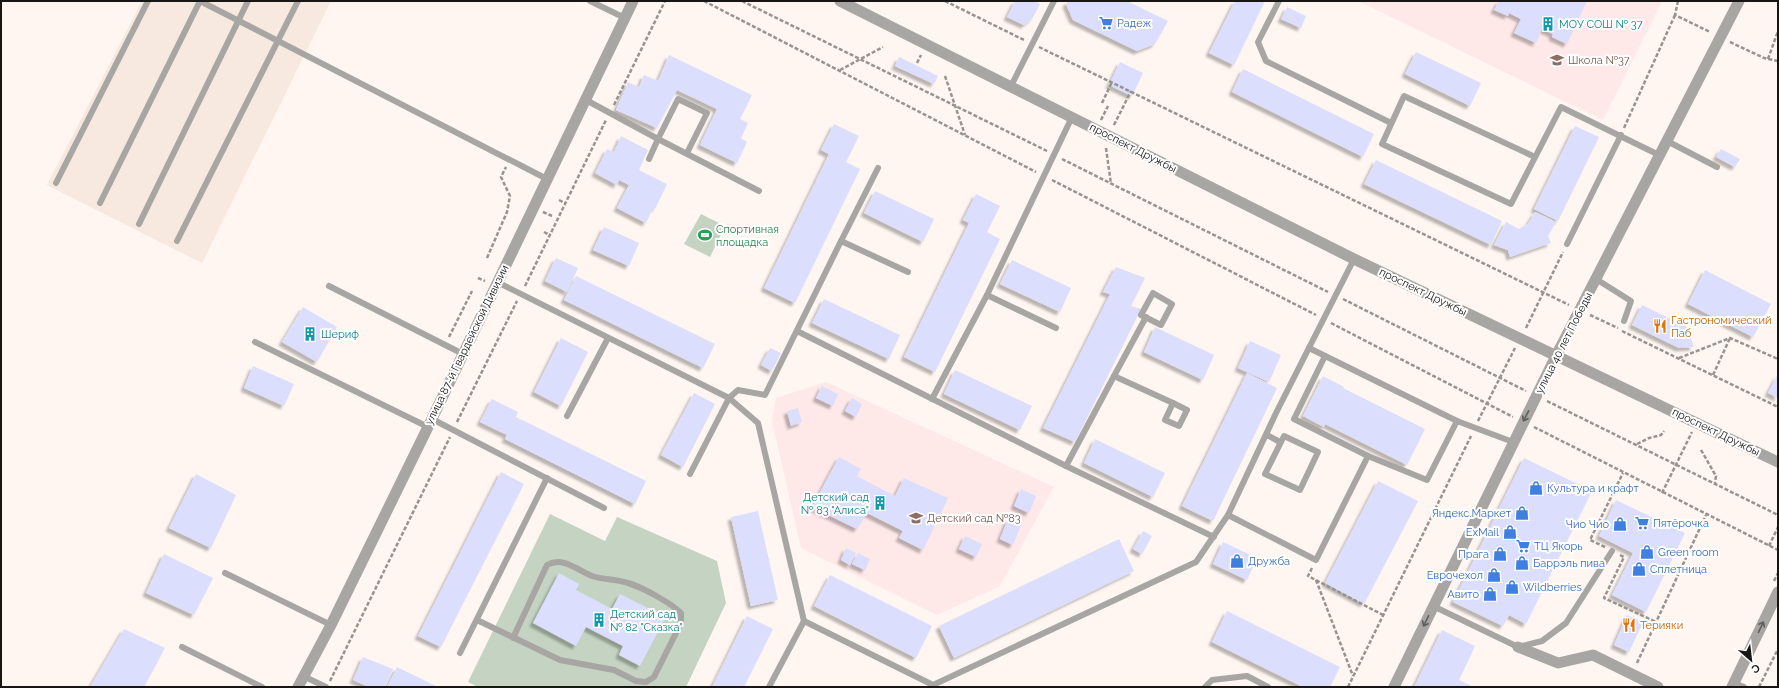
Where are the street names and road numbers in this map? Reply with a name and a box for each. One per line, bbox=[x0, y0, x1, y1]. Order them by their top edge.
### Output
street label: проспект Дружбы bbox=[1087, 120, 1179, 176]
street label: улица 87-й Гвардейской Дивизии bbox=[422, 263, 512, 427]
street label: проспект Дружбы bbox=[1377, 265, 1469, 319]
street label: улица 40 лет Победы bbox=[1533, 290, 1595, 396]
street label: проспект Дружбы bbox=[1670, 405, 1762, 459]

